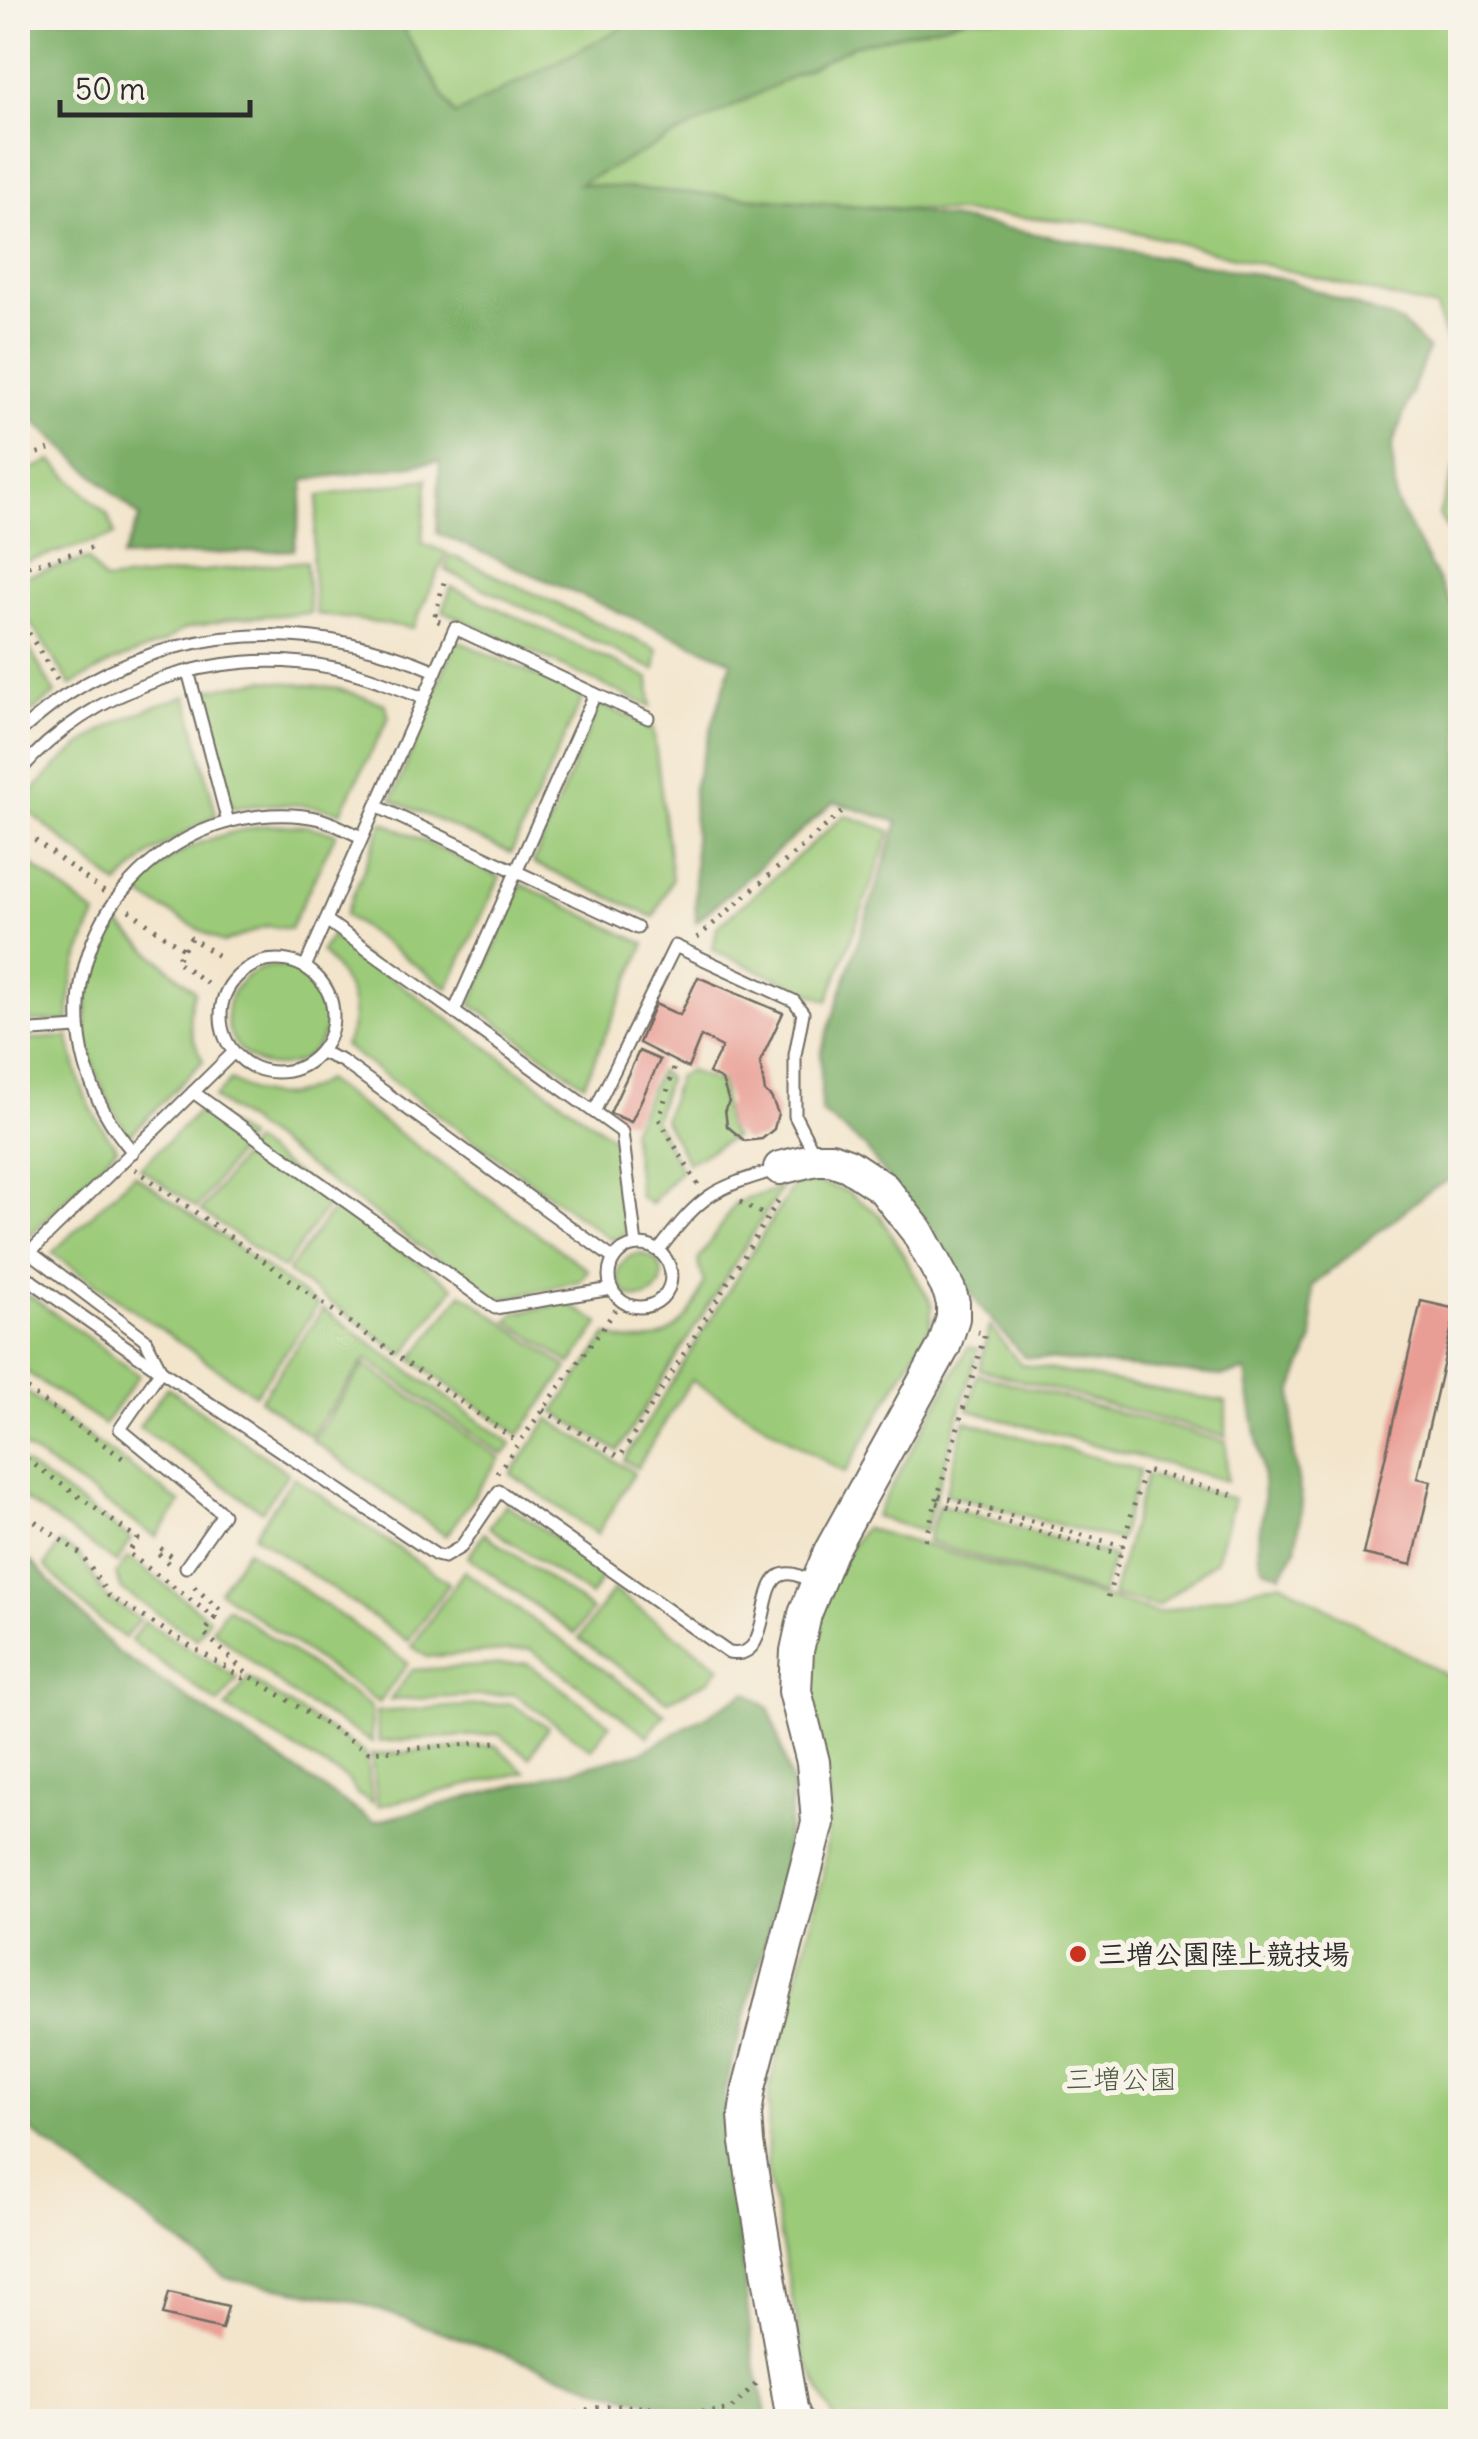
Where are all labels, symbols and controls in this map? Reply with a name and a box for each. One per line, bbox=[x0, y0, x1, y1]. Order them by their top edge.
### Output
scale bar bbox=[60, 55, 250, 117]
text: 50 m bbox=[75, 70, 145, 108]
place label: 三増公園陸上競技場 bbox=[1098, 1936, 1350, 1972]
marker: 三増公園陸上競技場 bbox=[1067, 1943, 1089, 1965]
park label: 三増公園 bbox=[1065, 2061, 1177, 2097]

